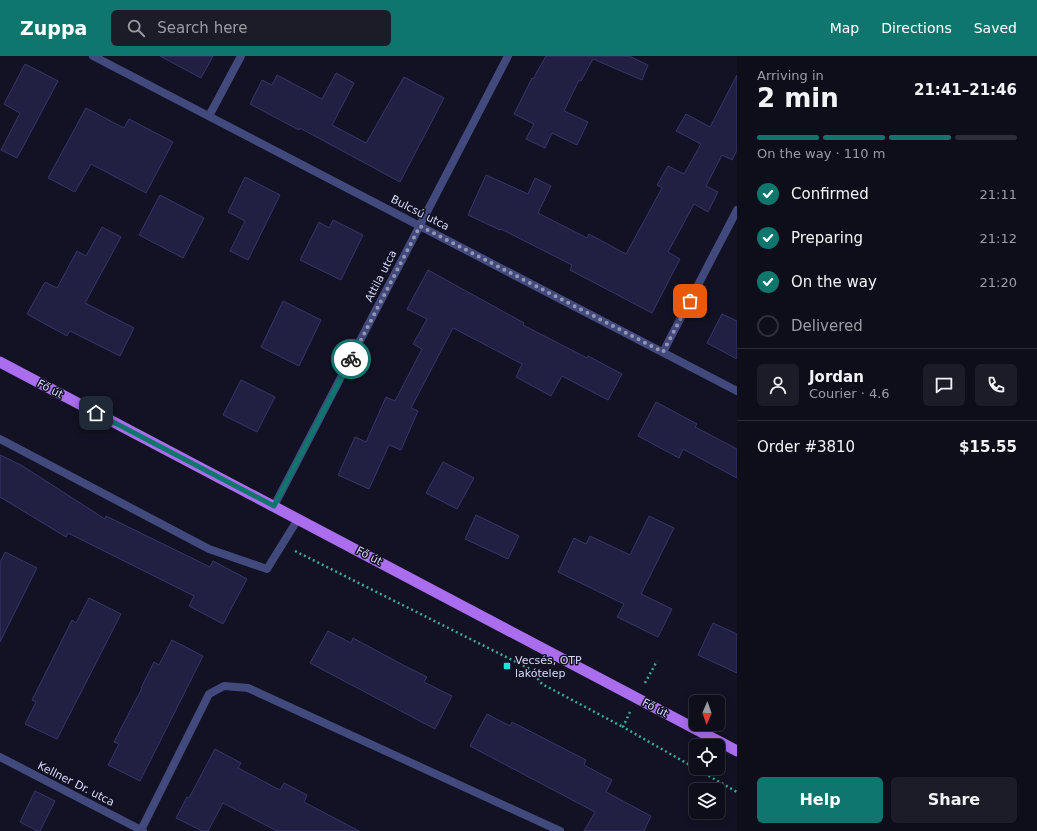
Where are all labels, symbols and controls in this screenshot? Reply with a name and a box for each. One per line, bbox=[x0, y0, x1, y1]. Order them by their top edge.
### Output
search box bbox=[111, 10, 391, 46]
text: Zuppa bbox=[20, 17, 87, 39]
icon: search bbox=[125, 17, 147, 39]
text: Search here bbox=[157, 19, 247, 37]
text: Map bbox=[830, 20, 859, 36]
text: Directions bbox=[881, 20, 952, 36]
text: Saved bbox=[974, 20, 1017, 36]
text: Arriving in bbox=[757, 68, 824, 83]
text: 21:41–21:46 bbox=[914, 81, 1017, 99]
text: 2 min bbox=[757, 83, 839, 113]
text: On the way · 110 m bbox=[757, 146, 885, 161]
icon: check bbox=[757, 183, 779, 205]
text: Confirmed bbox=[791, 185, 869, 203]
text: 21:11 bbox=[980, 187, 1017, 202]
street label: Bulcsú utca bbox=[389, 193, 451, 233]
icon: check bbox=[757, 227, 779, 249]
text: Preparing bbox=[791, 229, 863, 247]
text: 21:12 bbox=[980, 231, 1017, 246]
street label: Attila utca bbox=[362, 248, 400, 304]
icon: check bbox=[757, 271, 779, 293]
text: On the way bbox=[791, 273, 877, 291]
text: 21:20 bbox=[980, 275, 1017, 290]
pin bbox=[673, 284, 707, 318]
icon: bag bbox=[679, 290, 701, 312]
text: Delivered bbox=[791, 317, 863, 335]
courier bbox=[331, 339, 371, 379]
icon: bike bbox=[340, 348, 362, 370]
button: person bbox=[757, 364, 799, 406]
button: chat bbox=[923, 364, 965, 406]
button: phone bbox=[975, 364, 1017, 406]
text: Jordan bbox=[809, 368, 864, 386]
street label: Fő út bbox=[35, 377, 66, 402]
text: Courier · 4.6 bbox=[809, 386, 890, 401]
pin bbox=[79, 396, 113, 430]
icon: home bbox=[85, 402, 107, 424]
text: Order #3810 bbox=[757, 438, 855, 456]
text: $15.55 bbox=[959, 438, 1017, 456]
street label: Fő út bbox=[354, 544, 385, 569]
place label: Vecsés, OTP lakótelep bbox=[515, 654, 582, 680]
marker: Vecsés, OTP lakótelep bbox=[502, 661, 512, 671]
north arrow bbox=[689, 695, 725, 731]
map controls bbox=[689, 695, 725, 819]
street label: Fő út bbox=[640, 696, 671, 721]
button: locate bbox=[689, 739, 725, 775]
street label: Kellner Dr. utca bbox=[35, 759, 117, 809]
button: Help bbox=[757, 777, 883, 823]
button: Share bbox=[891, 777, 1017, 823]
button: layers bbox=[689, 783, 725, 819]

